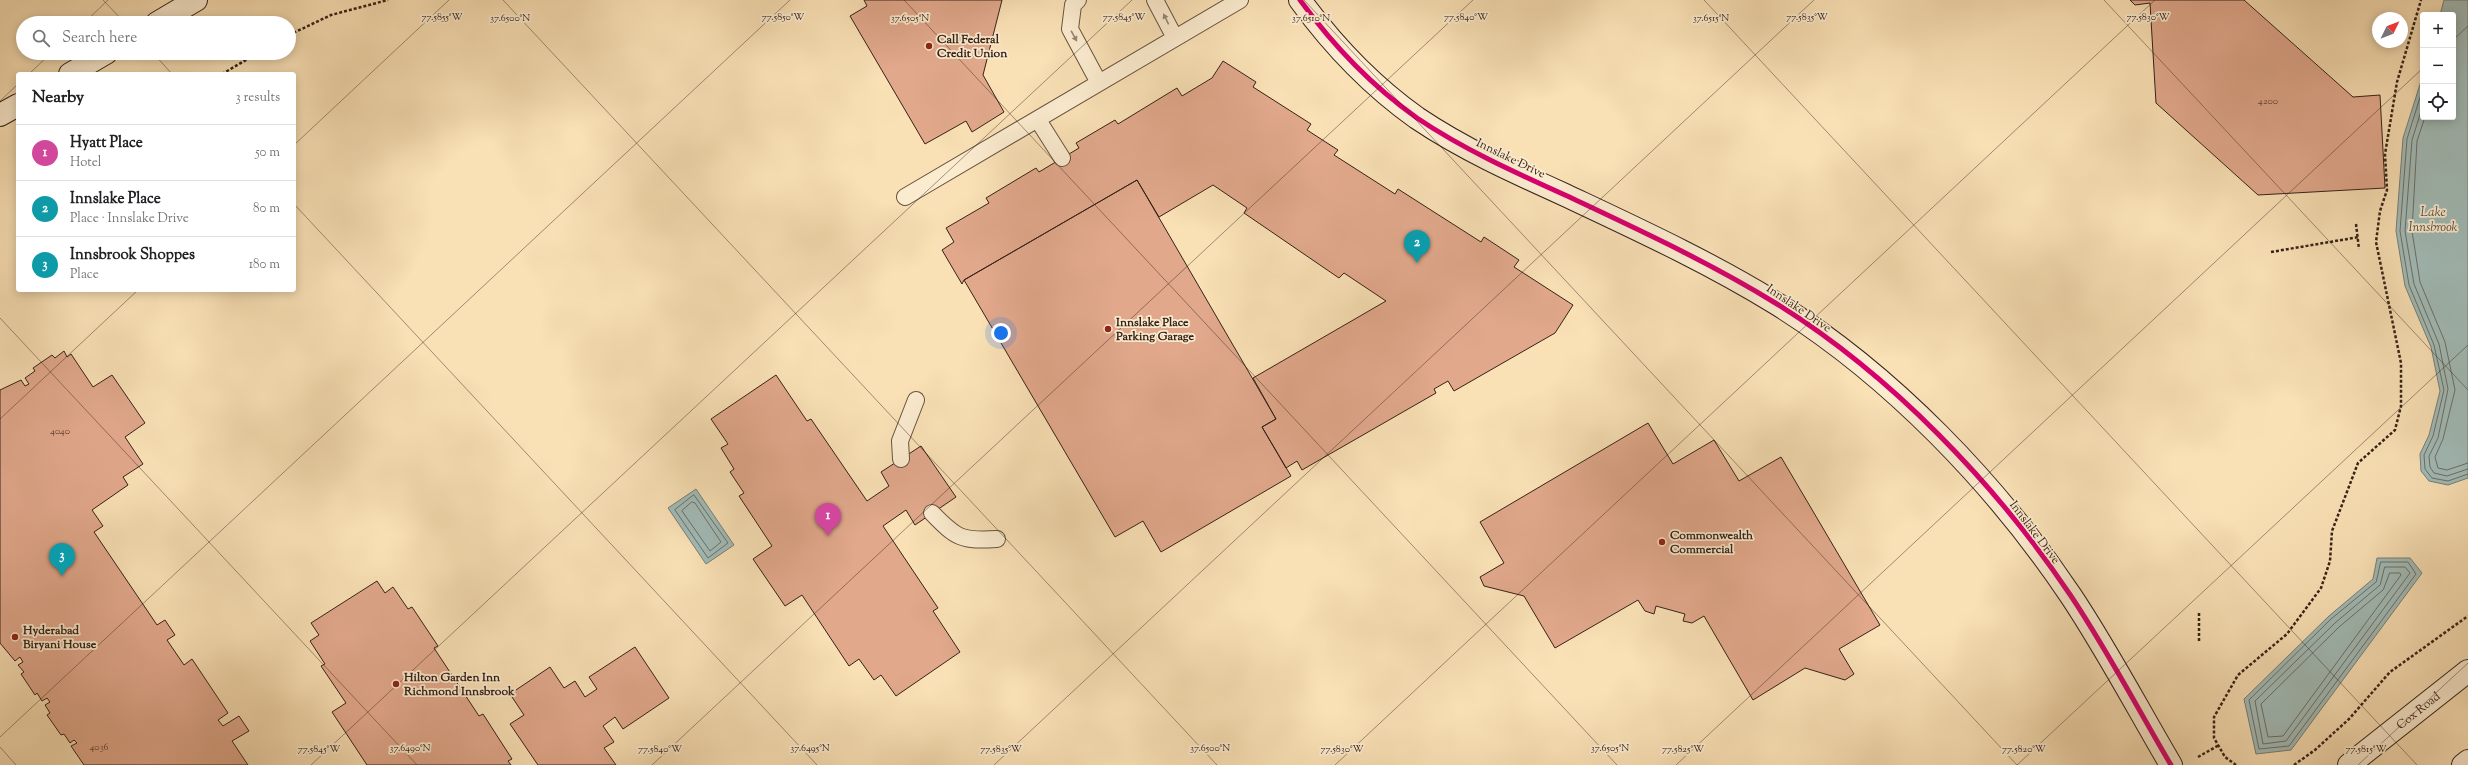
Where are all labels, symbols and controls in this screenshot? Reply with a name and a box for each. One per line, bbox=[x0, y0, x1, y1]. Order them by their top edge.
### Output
text: 77.5855°W bbox=[421, 10, 463, 25]
text: 77.5850°W bbox=[762, 10, 804, 25]
text: 77.5845°W bbox=[1103, 10, 1145, 25]
text: 77.5840°W bbox=[1444, 10, 1488, 25]
text: 77.5835°W bbox=[1786, 10, 1828, 25]
text: 77.5830°W bbox=[2126, 10, 2170, 25]
text: 37.6500°N bbox=[490, 11, 530, 26]
text: 37.6505°N bbox=[891, 11, 929, 26]
text: 37.6510°N bbox=[1292, 11, 1330, 26]
text: 37.6515°N bbox=[1693, 11, 1729, 26]
north arrow bbox=[2372, 12, 2408, 48]
map controls bbox=[2420, 12, 2456, 120]
button: + bbox=[2420, 12, 2456, 48]
one-way arrow bbox=[1163, 13, 1169, 25]
search box bbox=[16, 16, 296, 60]
icon: search bbox=[30, 27, 52, 49]
text: Search here bbox=[62, 28, 137, 49]
one-way arrow bbox=[1070, 30, 1077, 42]
place label: Call Federal Credit Union bbox=[937, 31, 1008, 63]
marker: Call Federal Credit Union bbox=[924, 41, 934, 51]
button: − bbox=[2420, 48, 2456, 84]
button: locate bbox=[2420, 84, 2456, 120]
text: Nearby bbox=[32, 86, 84, 110]
text: 3 results bbox=[235, 89, 280, 107]
house number: 4200 bbox=[2258, 94, 2278, 109]
text: Hyatt Place bbox=[70, 133, 143, 154]
street label: Innslake Drive bbox=[1473, 134, 1549, 184]
text: 1 bbox=[43, 144, 47, 162]
text: 50 m bbox=[255, 144, 280, 162]
text: Hotel bbox=[70, 154, 101, 172]
text: Innslake Place bbox=[70, 189, 161, 210]
text: 2 bbox=[42, 200, 48, 218]
text: 80 m bbox=[253, 200, 280, 218]
water label: Lake Innsbrook bbox=[2409, 204, 2458, 237]
text: Place · Innslake Drive bbox=[70, 210, 189, 228]
pin: 2 bbox=[1404, 230, 1430, 263]
text: Innsbrook Shoppes bbox=[70, 245, 195, 266]
text: 3 bbox=[42, 256, 48, 274]
text: 180 m bbox=[249, 256, 280, 274]
text: Place bbox=[70, 266, 99, 284]
street label: Innslake Drive bbox=[1762, 280, 1835, 337]
place label: Innslake Place Parking Garage bbox=[1115, 314, 1195, 346]
your location bbox=[991, 323, 1011, 343]
marker: Innslake Place Parking Garage bbox=[1103, 324, 1113, 334]
house number: 4040 bbox=[50, 424, 70, 439]
street label: Innslake Drive bbox=[2004, 497, 2064, 568]
pin: 1 bbox=[815, 503, 841, 536]
place label: Commonwealth Commercial bbox=[1670, 527, 1754, 559]
marker: Commonwealth Commercial bbox=[1657, 537, 1667, 547]
pin: 3 bbox=[49, 543, 75, 576]
place label: Hyderabad Biryani House bbox=[22, 622, 97, 654]
marker: Hyderabad Biryani House bbox=[10, 632, 20, 642]
place label: Hilton Garden Inn Richmond Innsbrook bbox=[403, 669, 515, 701]
marker: Hilton Garden Inn Richmond Innsbrook bbox=[391, 679, 401, 689]
street label: Cox Road bbox=[2393, 688, 2445, 734]
house number: 4036 bbox=[89, 740, 109, 755]
text: 37.6490°N bbox=[389, 741, 431, 756]
text: 37.6495°N bbox=[790, 741, 830, 756]
text: 37.6500°N bbox=[1190, 741, 1230, 756]
text: 37.6505°N bbox=[1591, 741, 1629, 756]
text: 77.5845°W bbox=[298, 742, 340, 757]
text: 77.5840°W bbox=[638, 742, 682, 757]
text: 77.5835°W bbox=[980, 742, 1022, 757]
text: 77.5830°W bbox=[1320, 742, 1364, 757]
text: 77.5825°W bbox=[1662, 742, 1704, 757]
text: 77.5820°W bbox=[2002, 742, 2046, 757]
text: 77.5815°W bbox=[2345, 742, 2387, 757]

